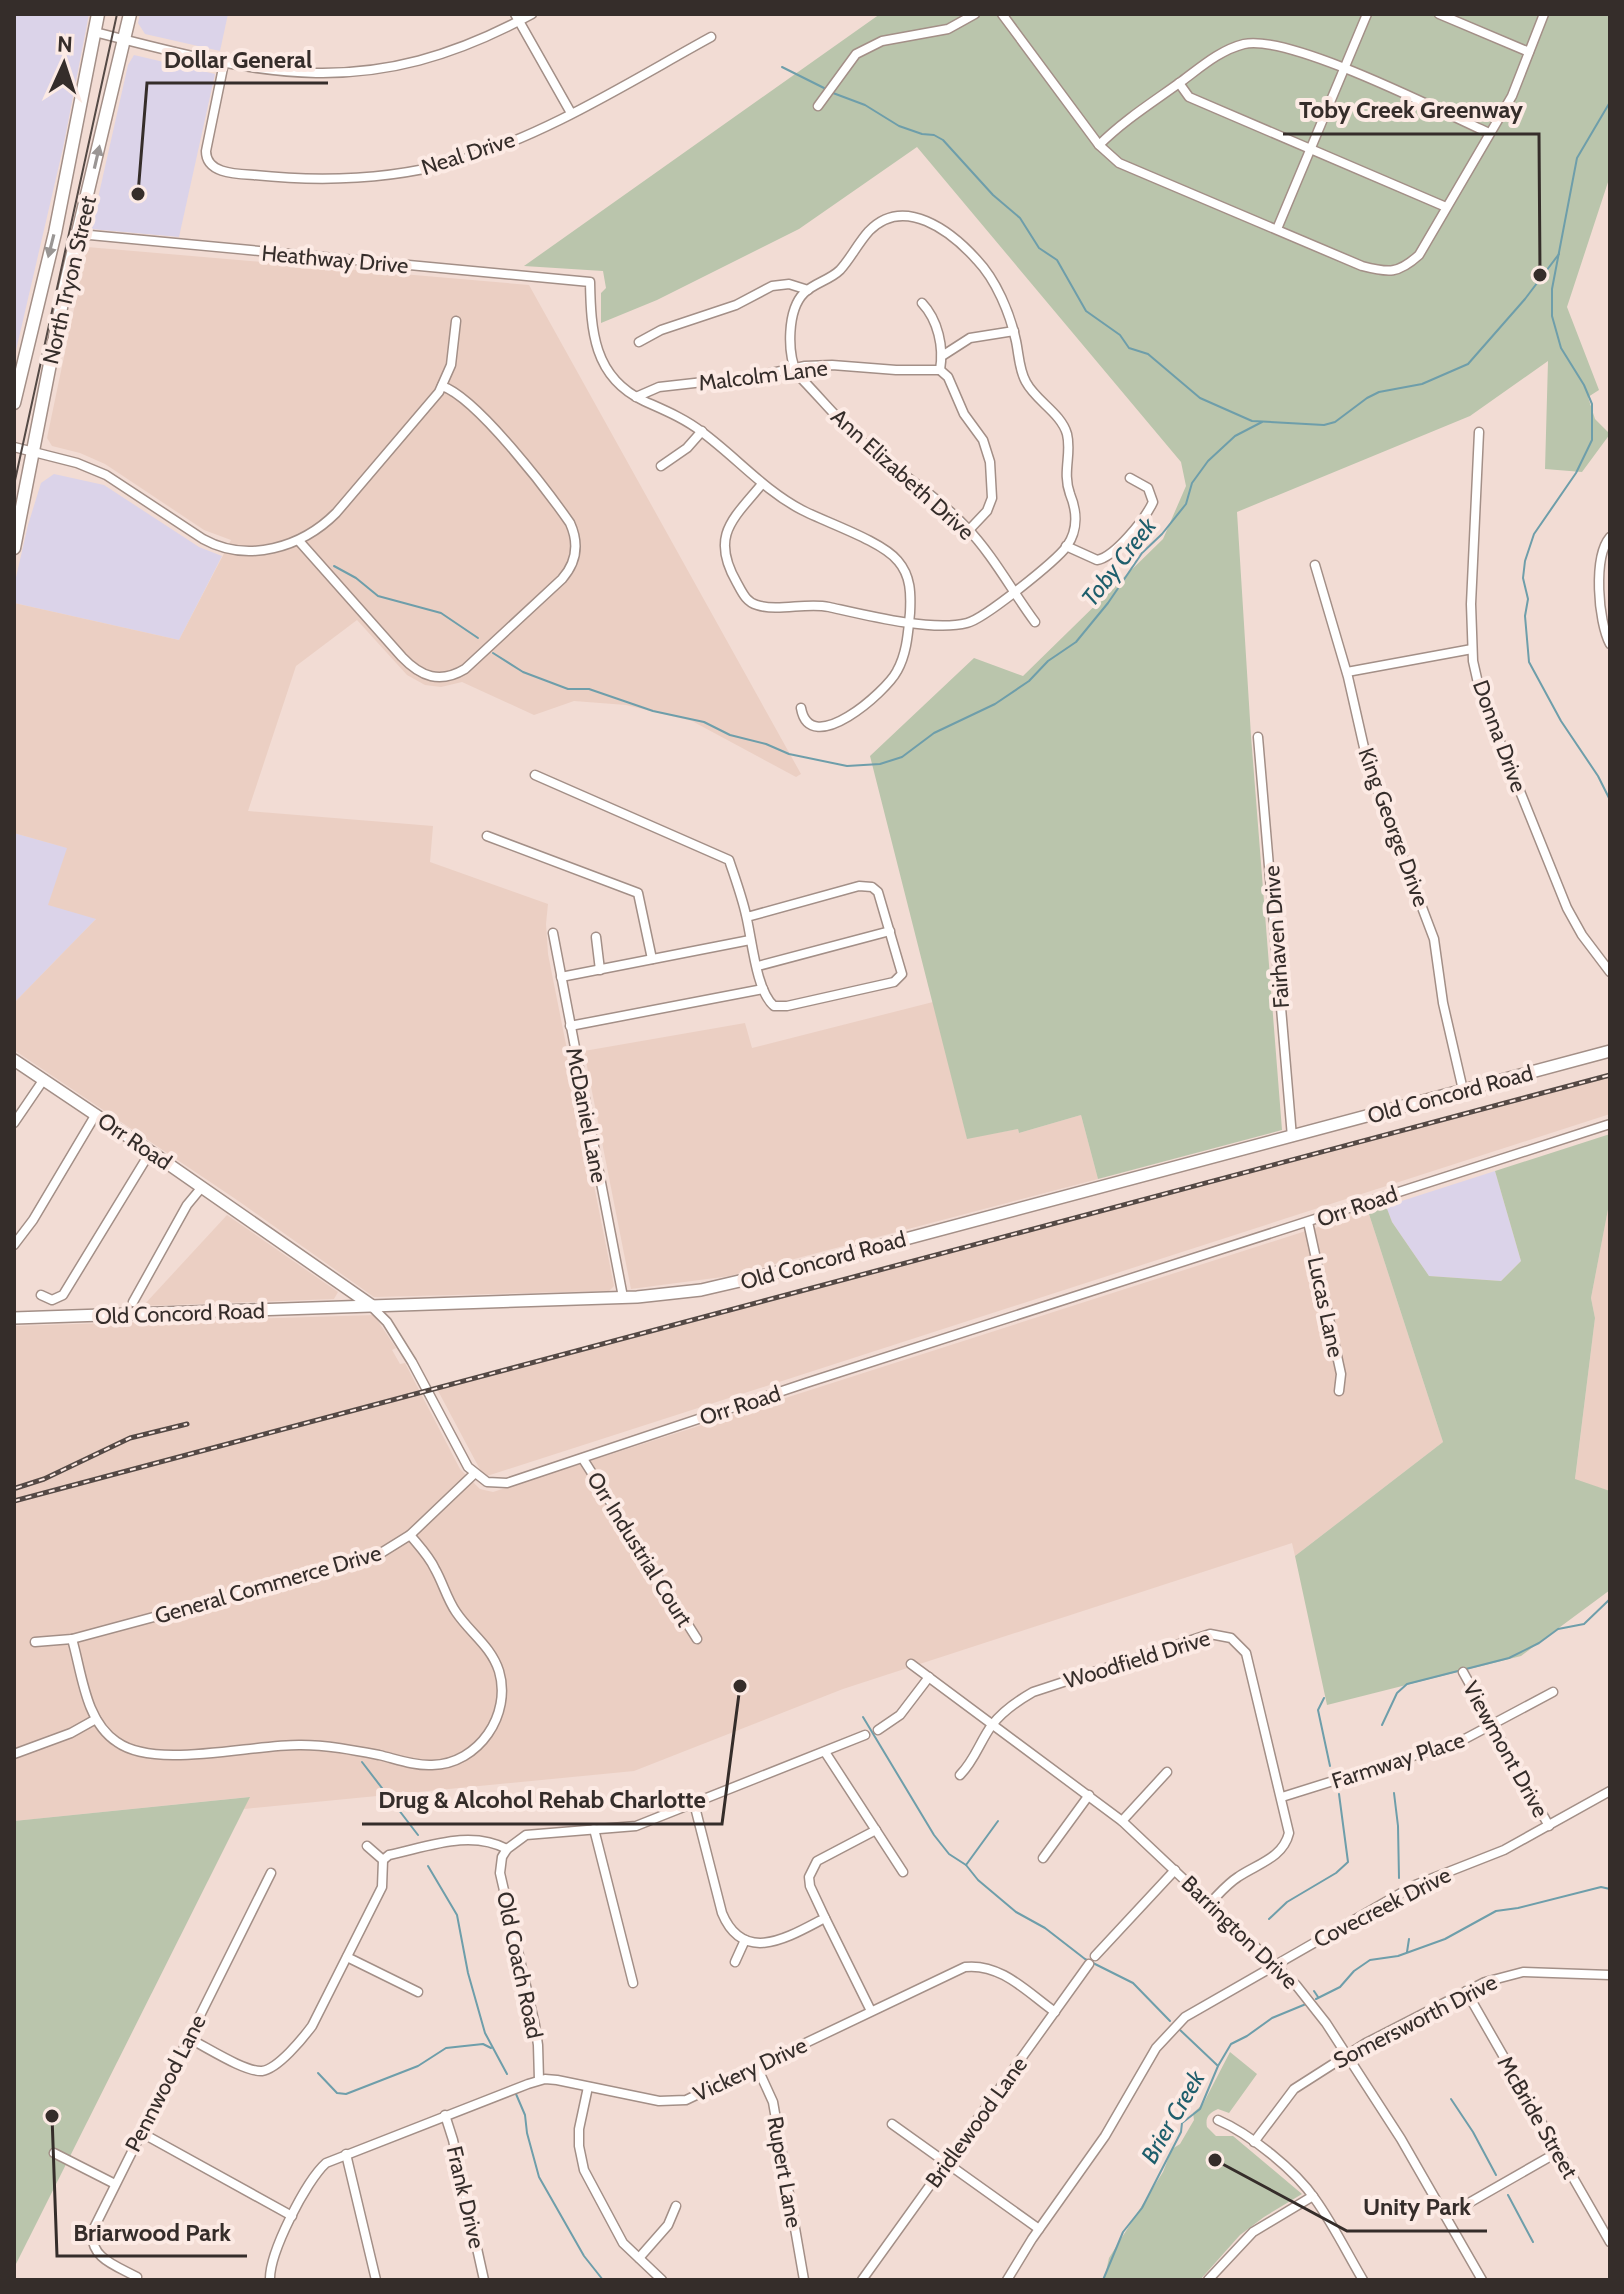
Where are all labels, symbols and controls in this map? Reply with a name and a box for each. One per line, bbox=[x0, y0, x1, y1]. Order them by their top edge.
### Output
north arrow bbox=[24, 24, 104, 104]
text: N bbox=[57, 31, 73, 58]
callout: Dollar General bbox=[147, 35, 328, 83]
text: Dollar General bbox=[164, 45, 312, 74]
callout: Toby Creek Greenway bbox=[1283, 86, 1539, 134]
text: Toby Creek Greenway bbox=[1299, 95, 1523, 124]
street label: Neal Drive bbox=[418, 126, 518, 181]
one-way arrow bbox=[91, 145, 104, 170]
street label: North Tryon Street bbox=[37, 193, 102, 367]
one-way arrow bbox=[45, 234, 57, 259]
street label: Heathway Drive bbox=[260, 240, 410, 279]
street label: Malcolm Lane bbox=[697, 354, 829, 397]
street label: Ann Elizabeth Drive bbox=[826, 403, 980, 546]
water label: Toby Creek bbox=[1075, 511, 1163, 612]
street label: Donna Drive bbox=[1467, 676, 1532, 796]
street label: King George Drive bbox=[1352, 744, 1435, 910]
street label: Fairhaven Drive bbox=[1258, 865, 1295, 1009]
street label: McDaniel Lane bbox=[560, 1045, 613, 1185]
street label: Old Concord Road bbox=[1364, 1059, 1536, 1130]
street label: Orr Road bbox=[93, 1107, 177, 1176]
street label: Orr Road bbox=[1313, 1180, 1401, 1233]
street label: Old Concord Road bbox=[737, 1225, 909, 1296]
street label: Lucas Lane bbox=[1302, 1254, 1349, 1360]
street label: Old Concord Road bbox=[95, 1297, 266, 1330]
street label: Orr Road bbox=[696, 1380, 784, 1431]
street label: Orr Industrial Court bbox=[581, 1467, 698, 1632]
street label: General Commerce Drive bbox=[152, 1539, 384, 1630]
street label: Woodfield Drive bbox=[1061, 1624, 1213, 1694]
street label: Viewmont Drive bbox=[1457, 1676, 1554, 1822]
street label: Farmway Place bbox=[1328, 1726, 1468, 1795]
callout: Drug & Alcohol Rehab Charlotte bbox=[362, 1776, 722, 1824]
text: Drug & Alcohol Rehab Charlotte bbox=[378, 1785, 706, 1814]
street label: Covecreek Drive bbox=[1309, 1861, 1455, 1954]
street label: Barrington Drive bbox=[1176, 1870, 1304, 1995]
street label: Old Coach Road bbox=[491, 1889, 548, 2041]
street label: Somersworth Drive bbox=[1329, 1969, 1502, 2074]
street label: Pennwood Lane bbox=[119, 2010, 212, 2156]
street label: Vickery Drive bbox=[689, 2031, 811, 2107]
street label: Bridlewood Lane bbox=[920, 2051, 1033, 2193]
street label: McBride Street bbox=[1492, 2051, 1584, 2184]
water label: Brier Creek bbox=[1134, 2065, 1211, 2168]
street label: Rupert Lane bbox=[761, 2114, 808, 2230]
street label: Frank Drive bbox=[441, 2143, 490, 2251]
callout: Unity Park bbox=[1347, 2183, 1487, 2231]
text: Unity Park bbox=[1363, 2192, 1471, 2221]
callout: Briarwood Park bbox=[57, 2208, 247, 2256]
text: Briarwood Park bbox=[73, 2218, 231, 2247]

